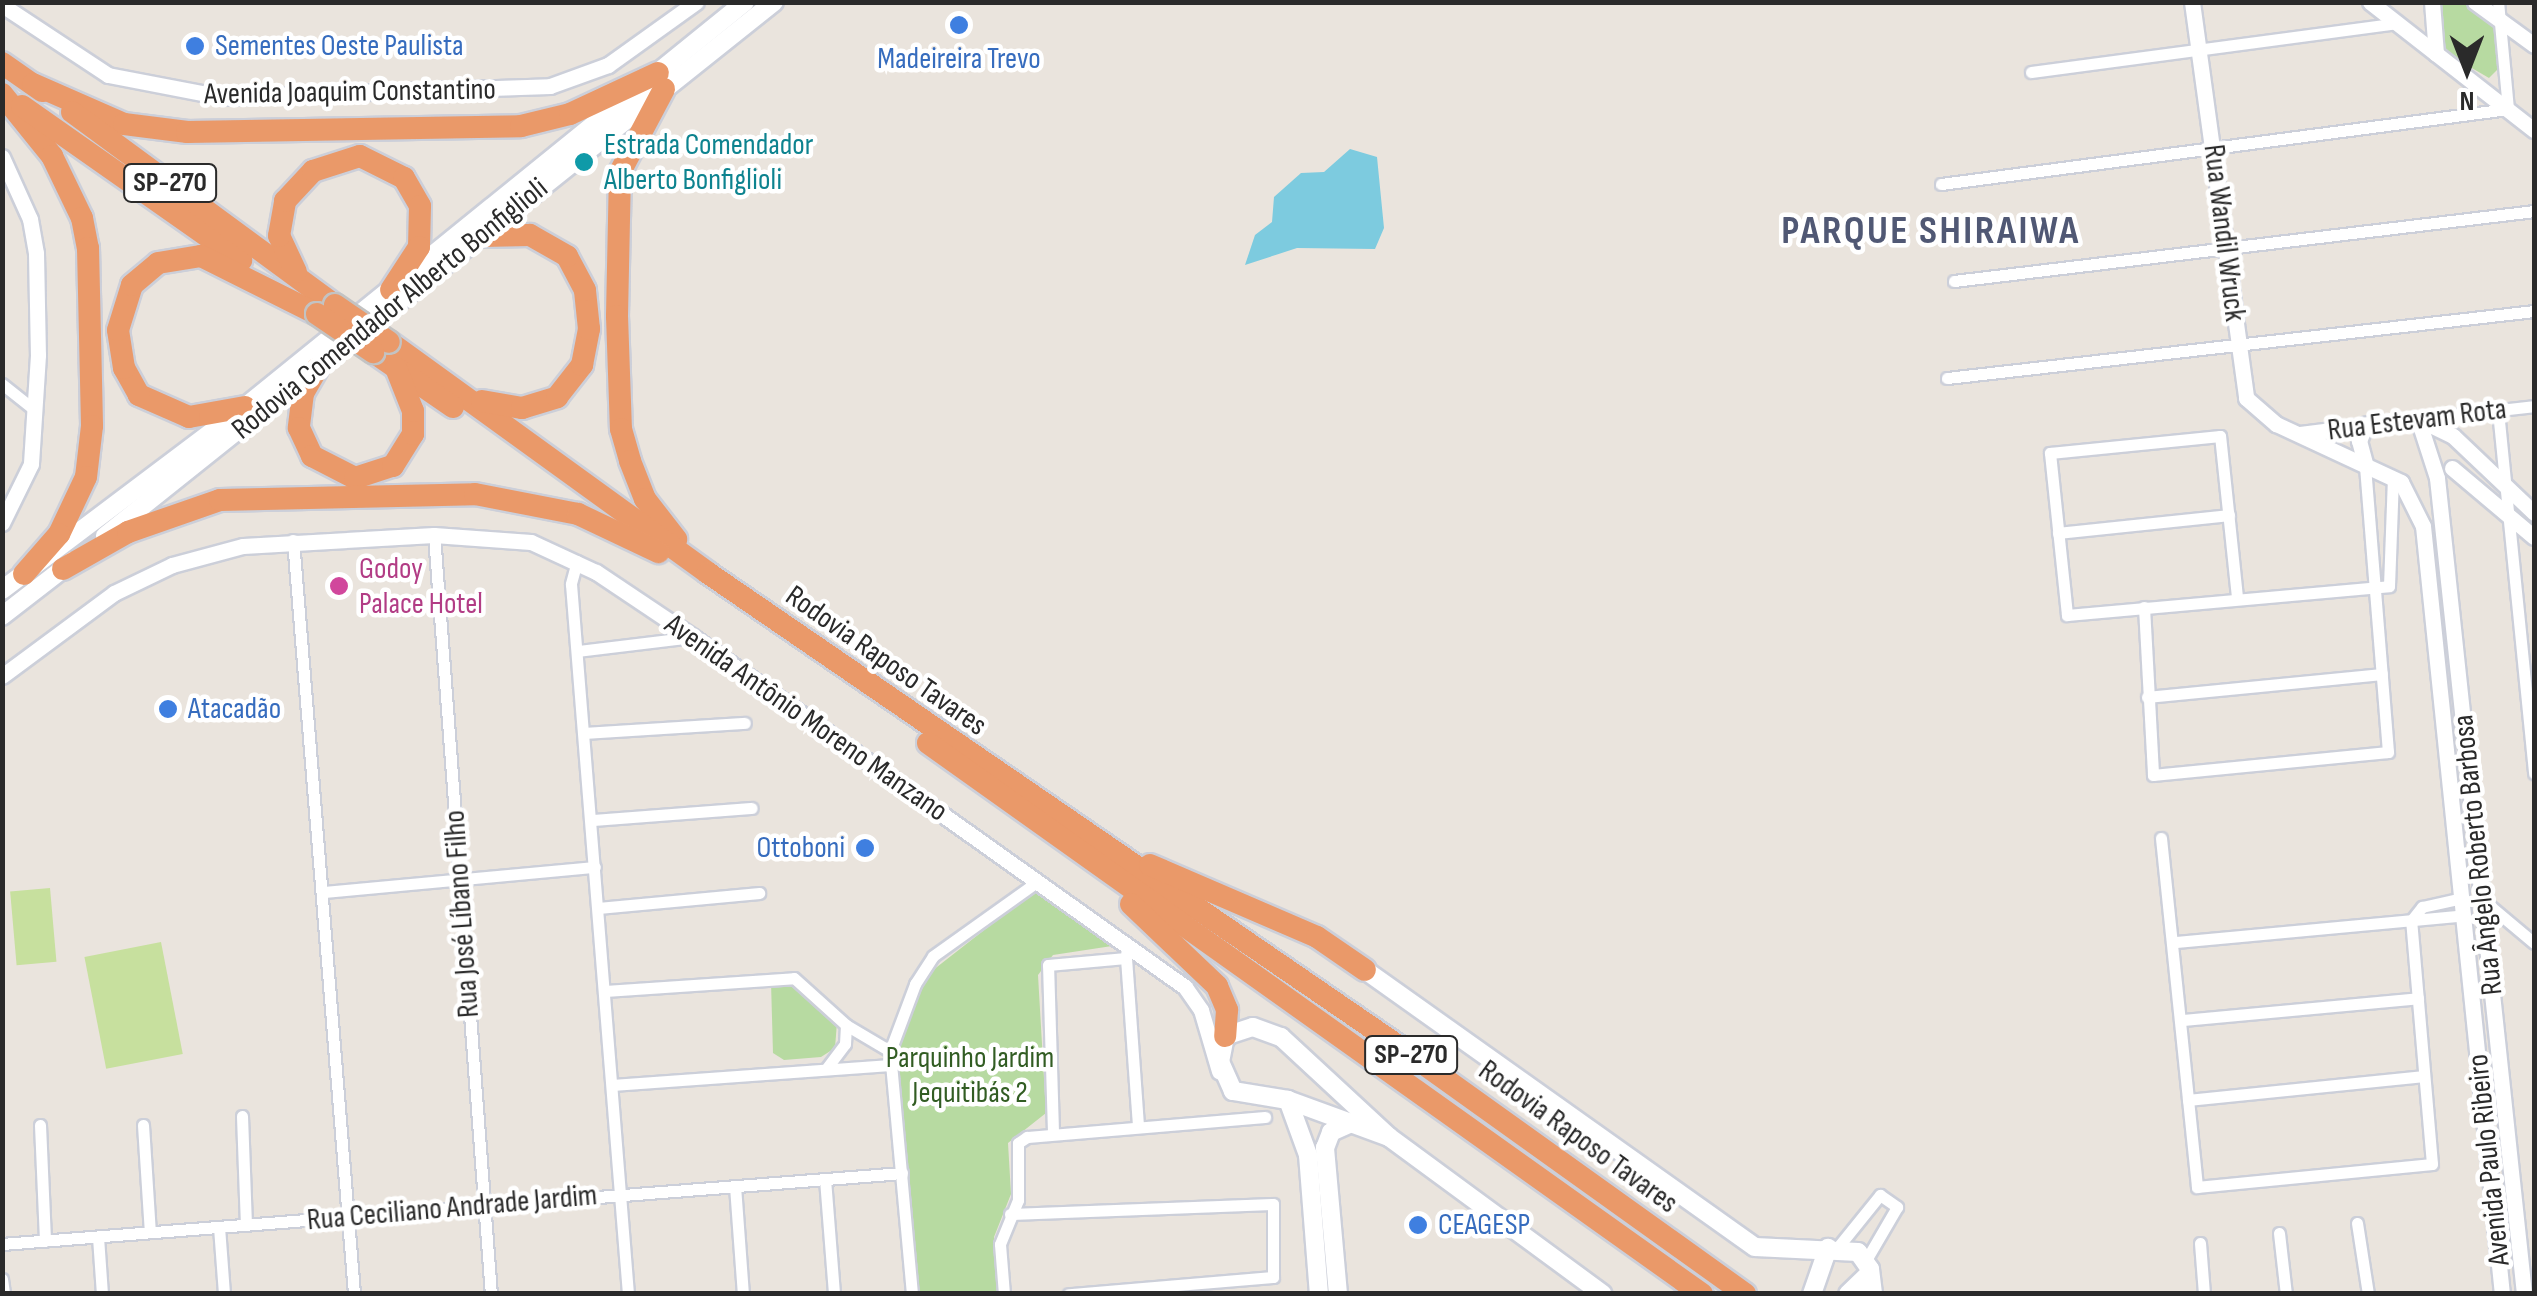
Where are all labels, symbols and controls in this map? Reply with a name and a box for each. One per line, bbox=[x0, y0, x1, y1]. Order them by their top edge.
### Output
marker: Madeireira Trevo bbox=[948, 14, 970, 36]
north arrow bbox=[2417, 20, 2517, 120]
place label: Sementes Oeste Paulista bbox=[215, 28, 464, 64]
marker: Sementes Oeste Paulista bbox=[184, 35, 206, 57]
place label: Madeireira Trevo bbox=[877, 41, 1041, 77]
street label: Avenida Joaquim Constantino bbox=[204, 71, 496, 113]
text: N bbox=[2460, 84, 2474, 117]
place label: Estrada Comendador Alberto Bonfiglioli bbox=[604, 127, 813, 198]
street label: Rua Wandil Wruck bbox=[2195, 142, 2253, 324]
marker: Estrada Comendador Alberto Bonfiglioli bbox=[573, 151, 595, 173]
road number: SP-270 bbox=[122, 160, 218, 206]
street label: Rodovia Comendador Alberto Bonfiglioli bbox=[225, 171, 555, 447]
district label: PARQUE SHIRAIWA bbox=[1781, 207, 2081, 255]
street label: Rua Estevam Rota bbox=[2326, 391, 2508, 449]
place label: Godoy Palace Hotel bbox=[359, 551, 483, 622]
marker: Godoy Palace Hotel bbox=[328, 575, 350, 597]
street label: Rodovia Raposo Tavares bbox=[778, 578, 994, 744]
street label: Avenida Antônio Moreno Manzano bbox=[658, 607, 954, 829]
place label: Atacadão bbox=[188, 691, 281, 727]
marker: Atacadão bbox=[157, 698, 179, 720]
street label: Rua Ângelo Roberto Barbosa bbox=[2445, 713, 2511, 997]
street label: Rua José Líbano Filho bbox=[437, 809, 487, 1019]
place label: Ottoboni bbox=[756, 830, 845, 866]
marker: Ottoboni bbox=[854, 837, 876, 859]
road number: SP-270 bbox=[1364, 1032, 1458, 1078]
park label: Parquinho Jardim Jequitibás 2 bbox=[886, 1040, 1054, 1110]
street label: Avenida Paulo Ribeiro bbox=[2460, 1052, 2518, 1268]
street label: Rodovia Raposo Tavares bbox=[1471, 1053, 1685, 1221]
street label: Rua Ceciliano Andrade Jardim bbox=[305, 1177, 599, 1239]
place label: CEAGESP bbox=[1438, 1207, 1530, 1243]
marker: CEAGESP bbox=[1407, 1214, 1429, 1236]

